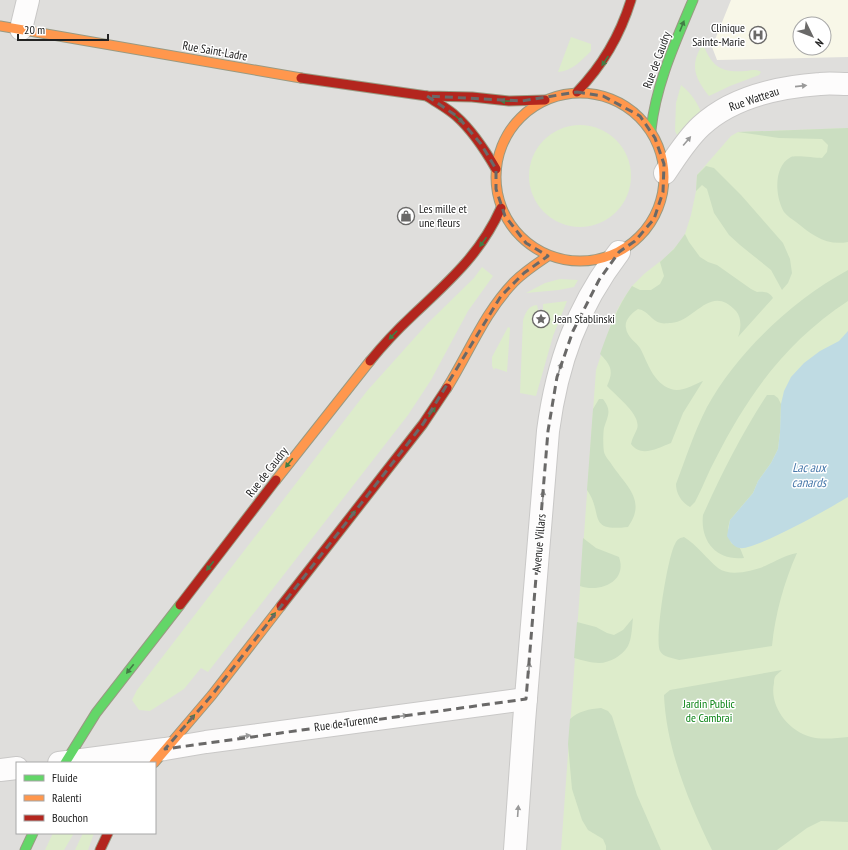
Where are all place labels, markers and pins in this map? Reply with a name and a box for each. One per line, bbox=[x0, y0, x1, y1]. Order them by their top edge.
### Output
place label: Clinique Sainte-Marie bbox=[692, 20, 745, 49]
hospital icon: Clinique Sainte-Marie bbox=[748, 25, 768, 45]
place label: Les mille et une fleurs bbox=[419, 201, 467, 230]
shop icon: Les mille et une fleurs bbox=[396, 206, 416, 226]
place icon: Jean Stablinski bbox=[531, 309, 551, 329]
place label: Jean Stablinski bbox=[553, 311, 615, 326]

